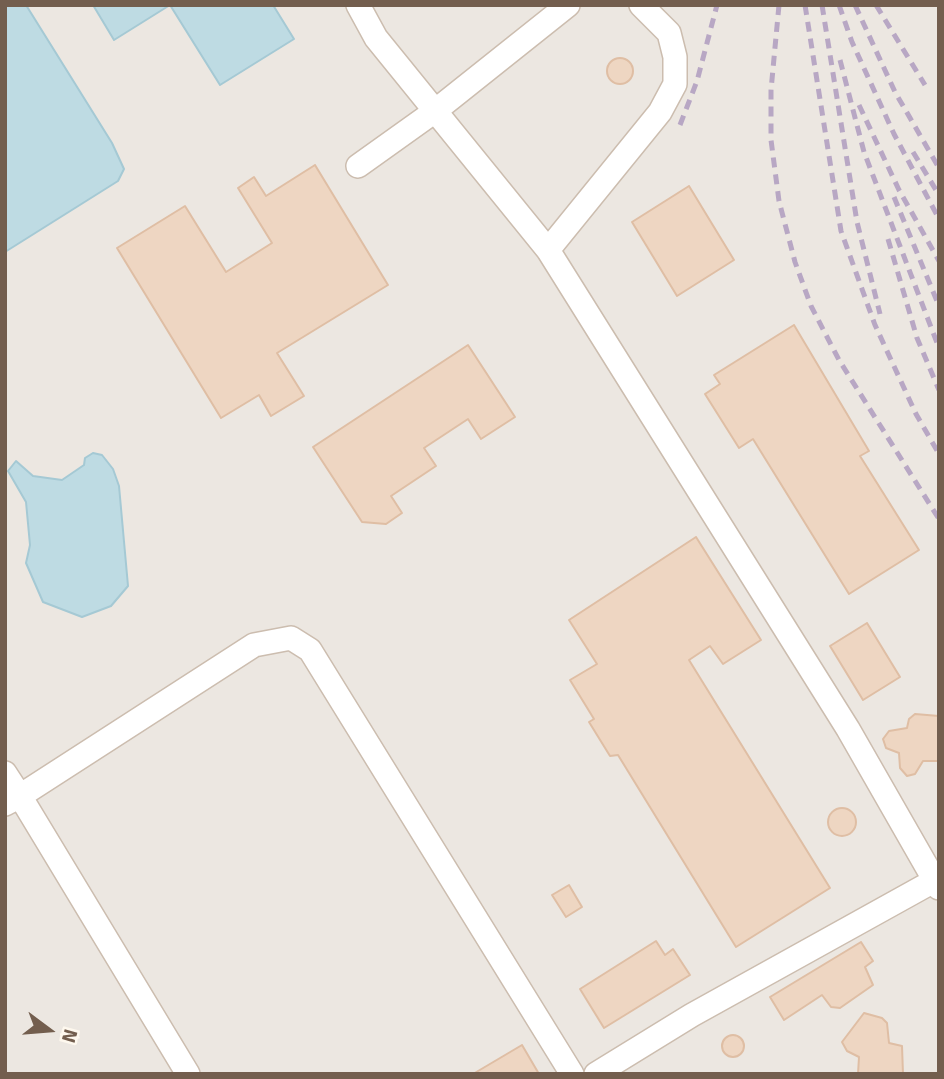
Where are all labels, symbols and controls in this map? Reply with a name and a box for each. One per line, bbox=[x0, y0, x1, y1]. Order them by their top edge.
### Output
north arrow bbox=[14, 995, 84, 1065]
text: N bbox=[56, 1026, 83, 1045]

